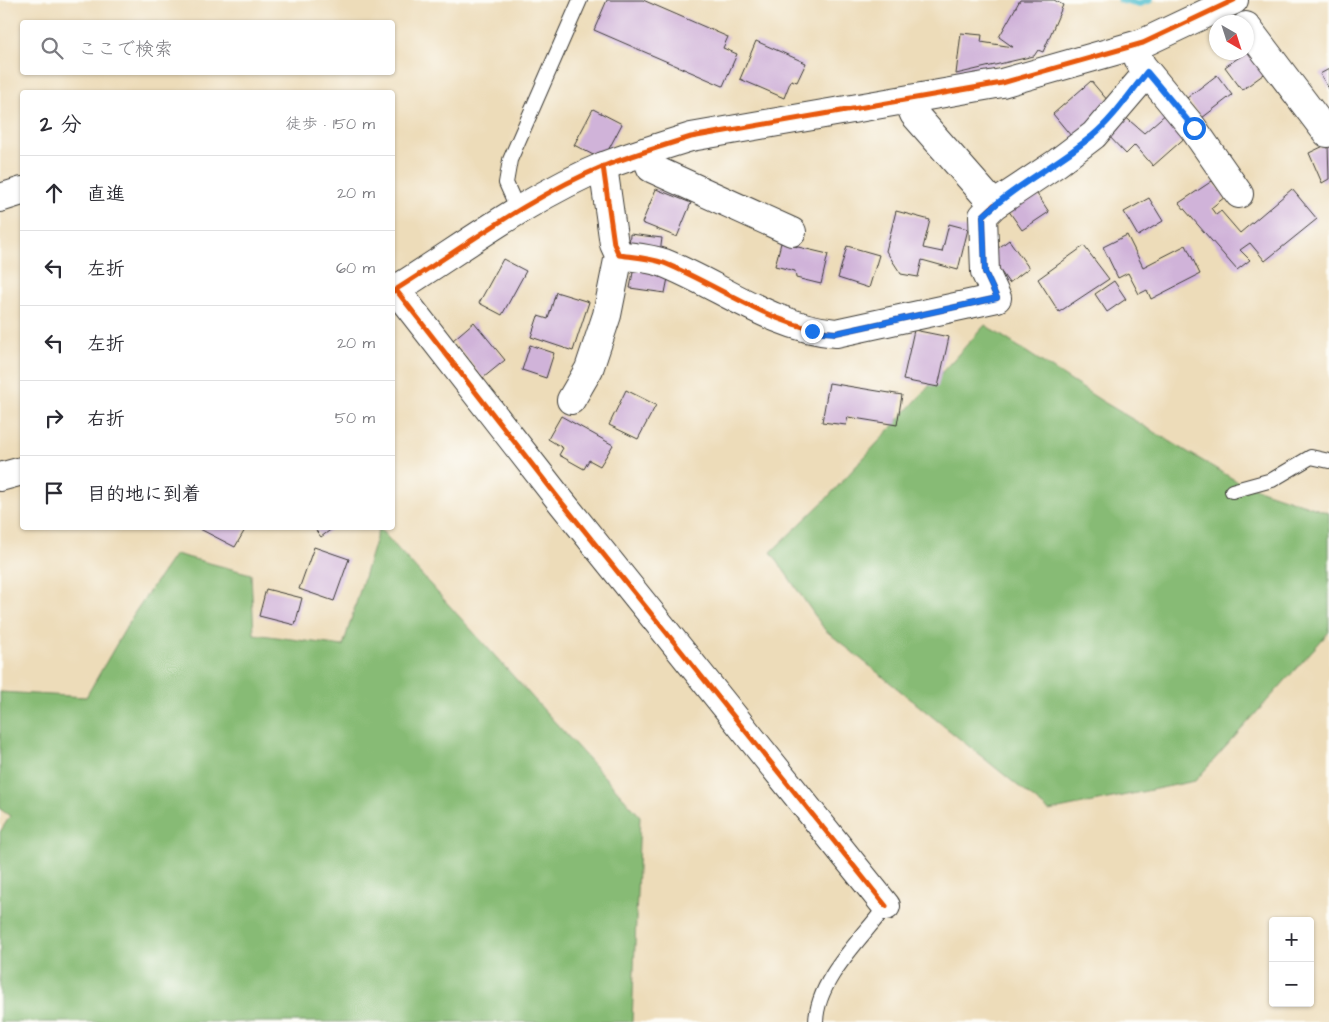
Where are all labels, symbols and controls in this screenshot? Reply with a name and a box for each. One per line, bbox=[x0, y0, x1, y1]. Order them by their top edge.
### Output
north arrow bbox=[1209, 15, 1254, 60]
search box bbox=[20, 20, 395, 75]
icon: search bbox=[38, 34, 66, 62]
text: ここで検索 bbox=[78, 36, 173, 63]
text: 2 分 bbox=[40, 110, 81, 139]
text: 徒歩 · 150 m bbox=[286, 113, 375, 135]
route start bbox=[1183, 117, 1206, 140]
icon: ahead bbox=[40, 179, 68, 207]
text: 直進 bbox=[87, 181, 125, 208]
text: 20 m bbox=[337, 182, 375, 204]
icon: left bbox=[40, 254, 68, 282]
text: 左折 bbox=[87, 256, 125, 283]
text: 60 m bbox=[336, 257, 375, 279]
route end bbox=[801, 320, 824, 343]
icon: left bbox=[40, 329, 68, 357]
text: 左折 bbox=[87, 331, 125, 358]
text: 20 m bbox=[337, 332, 375, 354]
icon: right bbox=[40, 404, 68, 432]
text: 右折 bbox=[87, 406, 125, 433]
text: 50 m bbox=[335, 407, 375, 429]
icon: arrive bbox=[40, 479, 68, 507]
text: 目的地に到着 bbox=[87, 481, 201, 508]
map controls bbox=[1269, 917, 1314, 1007]
button: + bbox=[1269, 917, 1314, 962]
button: − bbox=[1269, 962, 1314, 1007]

